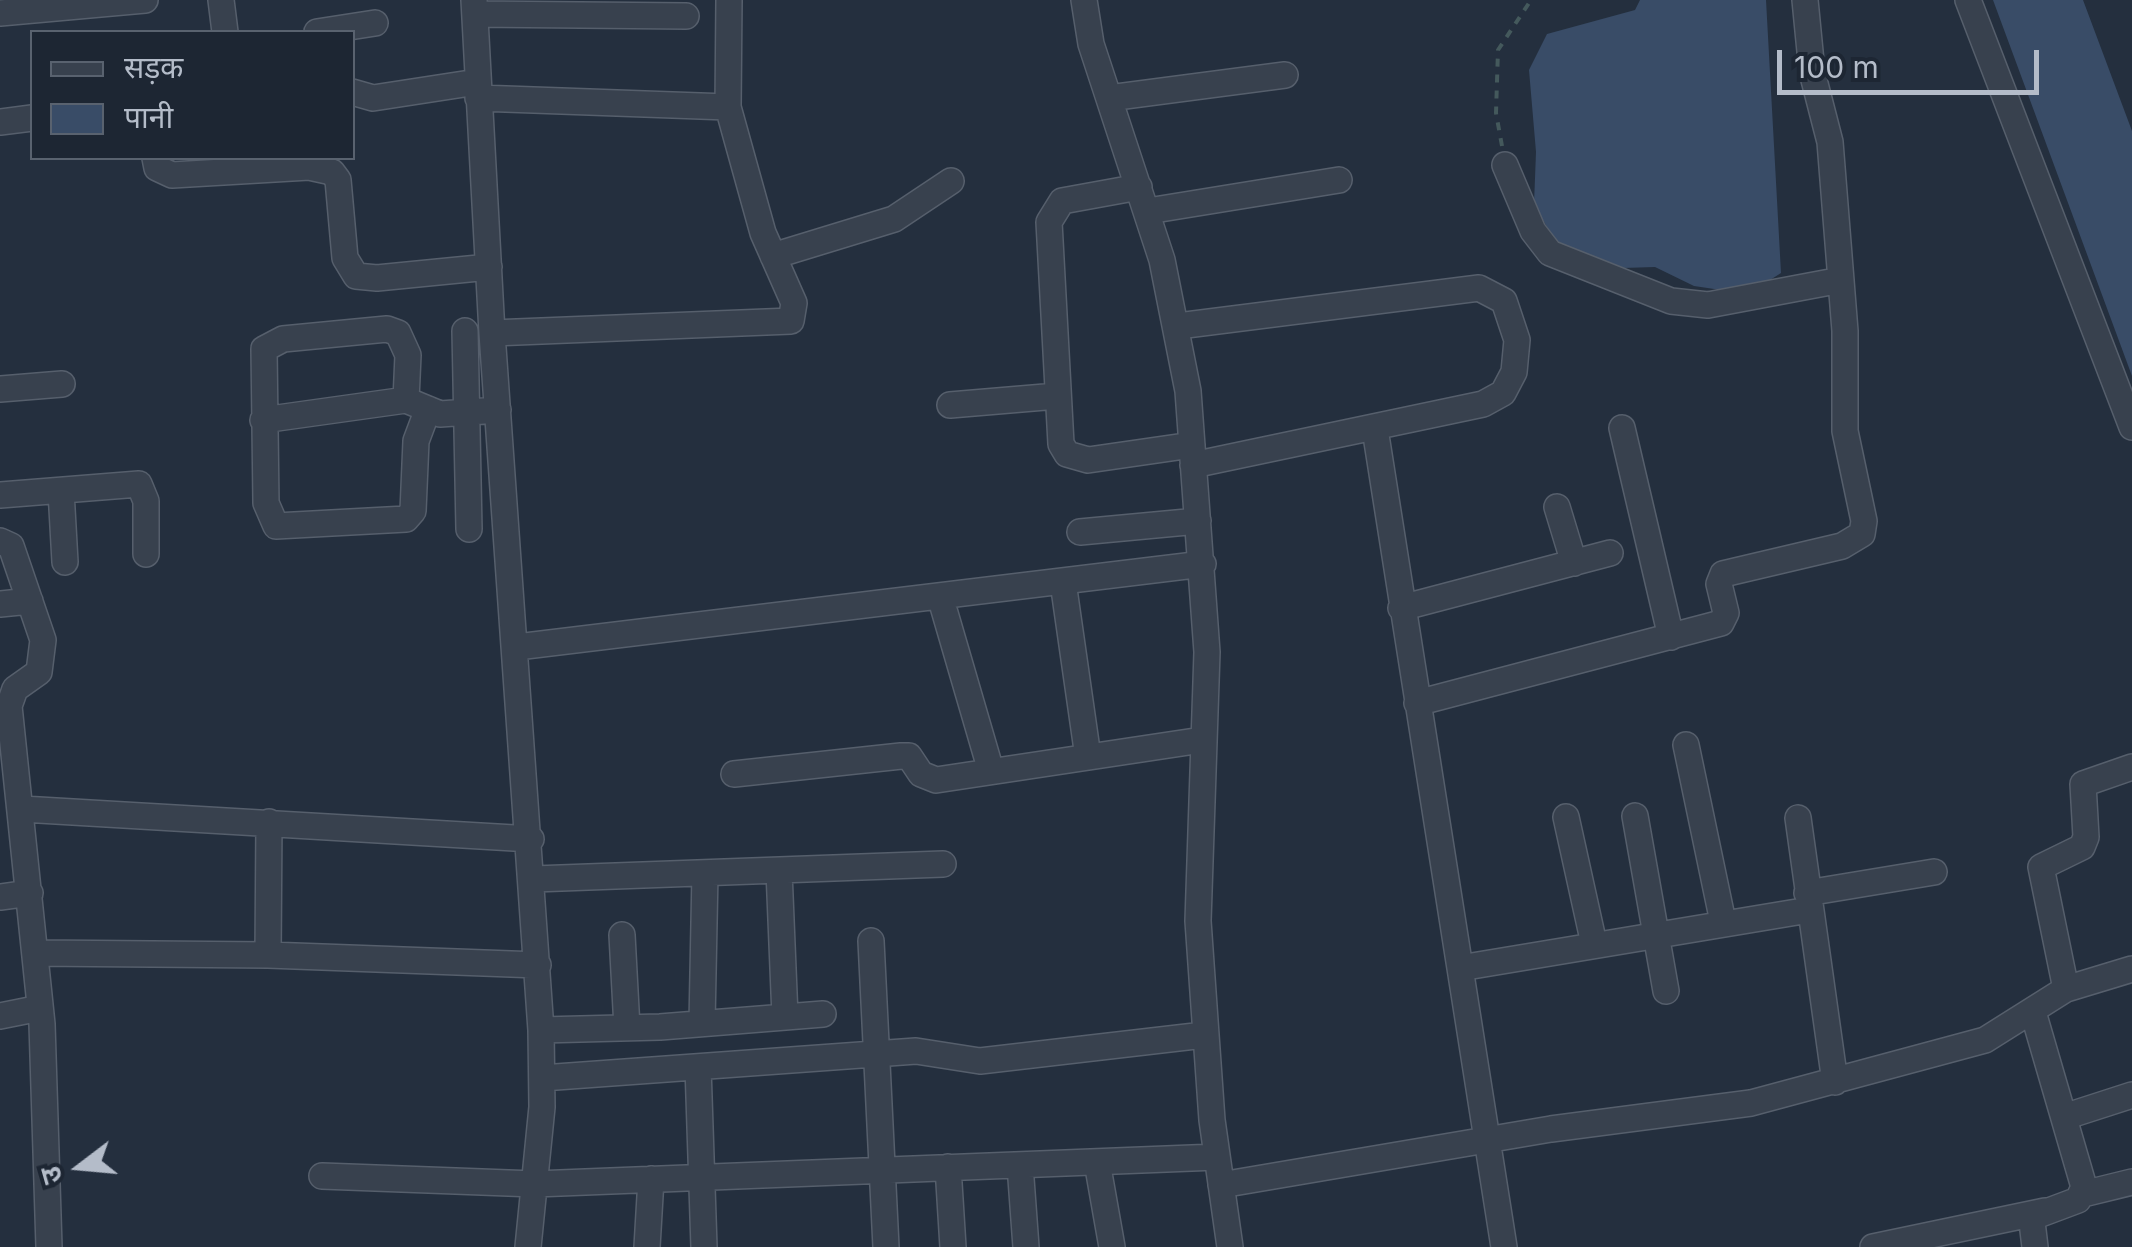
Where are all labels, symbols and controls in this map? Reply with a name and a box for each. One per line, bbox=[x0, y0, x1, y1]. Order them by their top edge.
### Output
legend bbox=[30, 30, 355, 160]
scale bar bbox=[1782, 30, 2044, 92]
text: सड़क bbox=[124, 49, 183, 85]
text: 100 m bbox=[1794, 49, 1879, 85]
text: पानी bbox=[124, 99, 173, 135]
north arrow bbox=[30, 1117, 130, 1217]
text: उ bbox=[33, 1163, 70, 1188]

